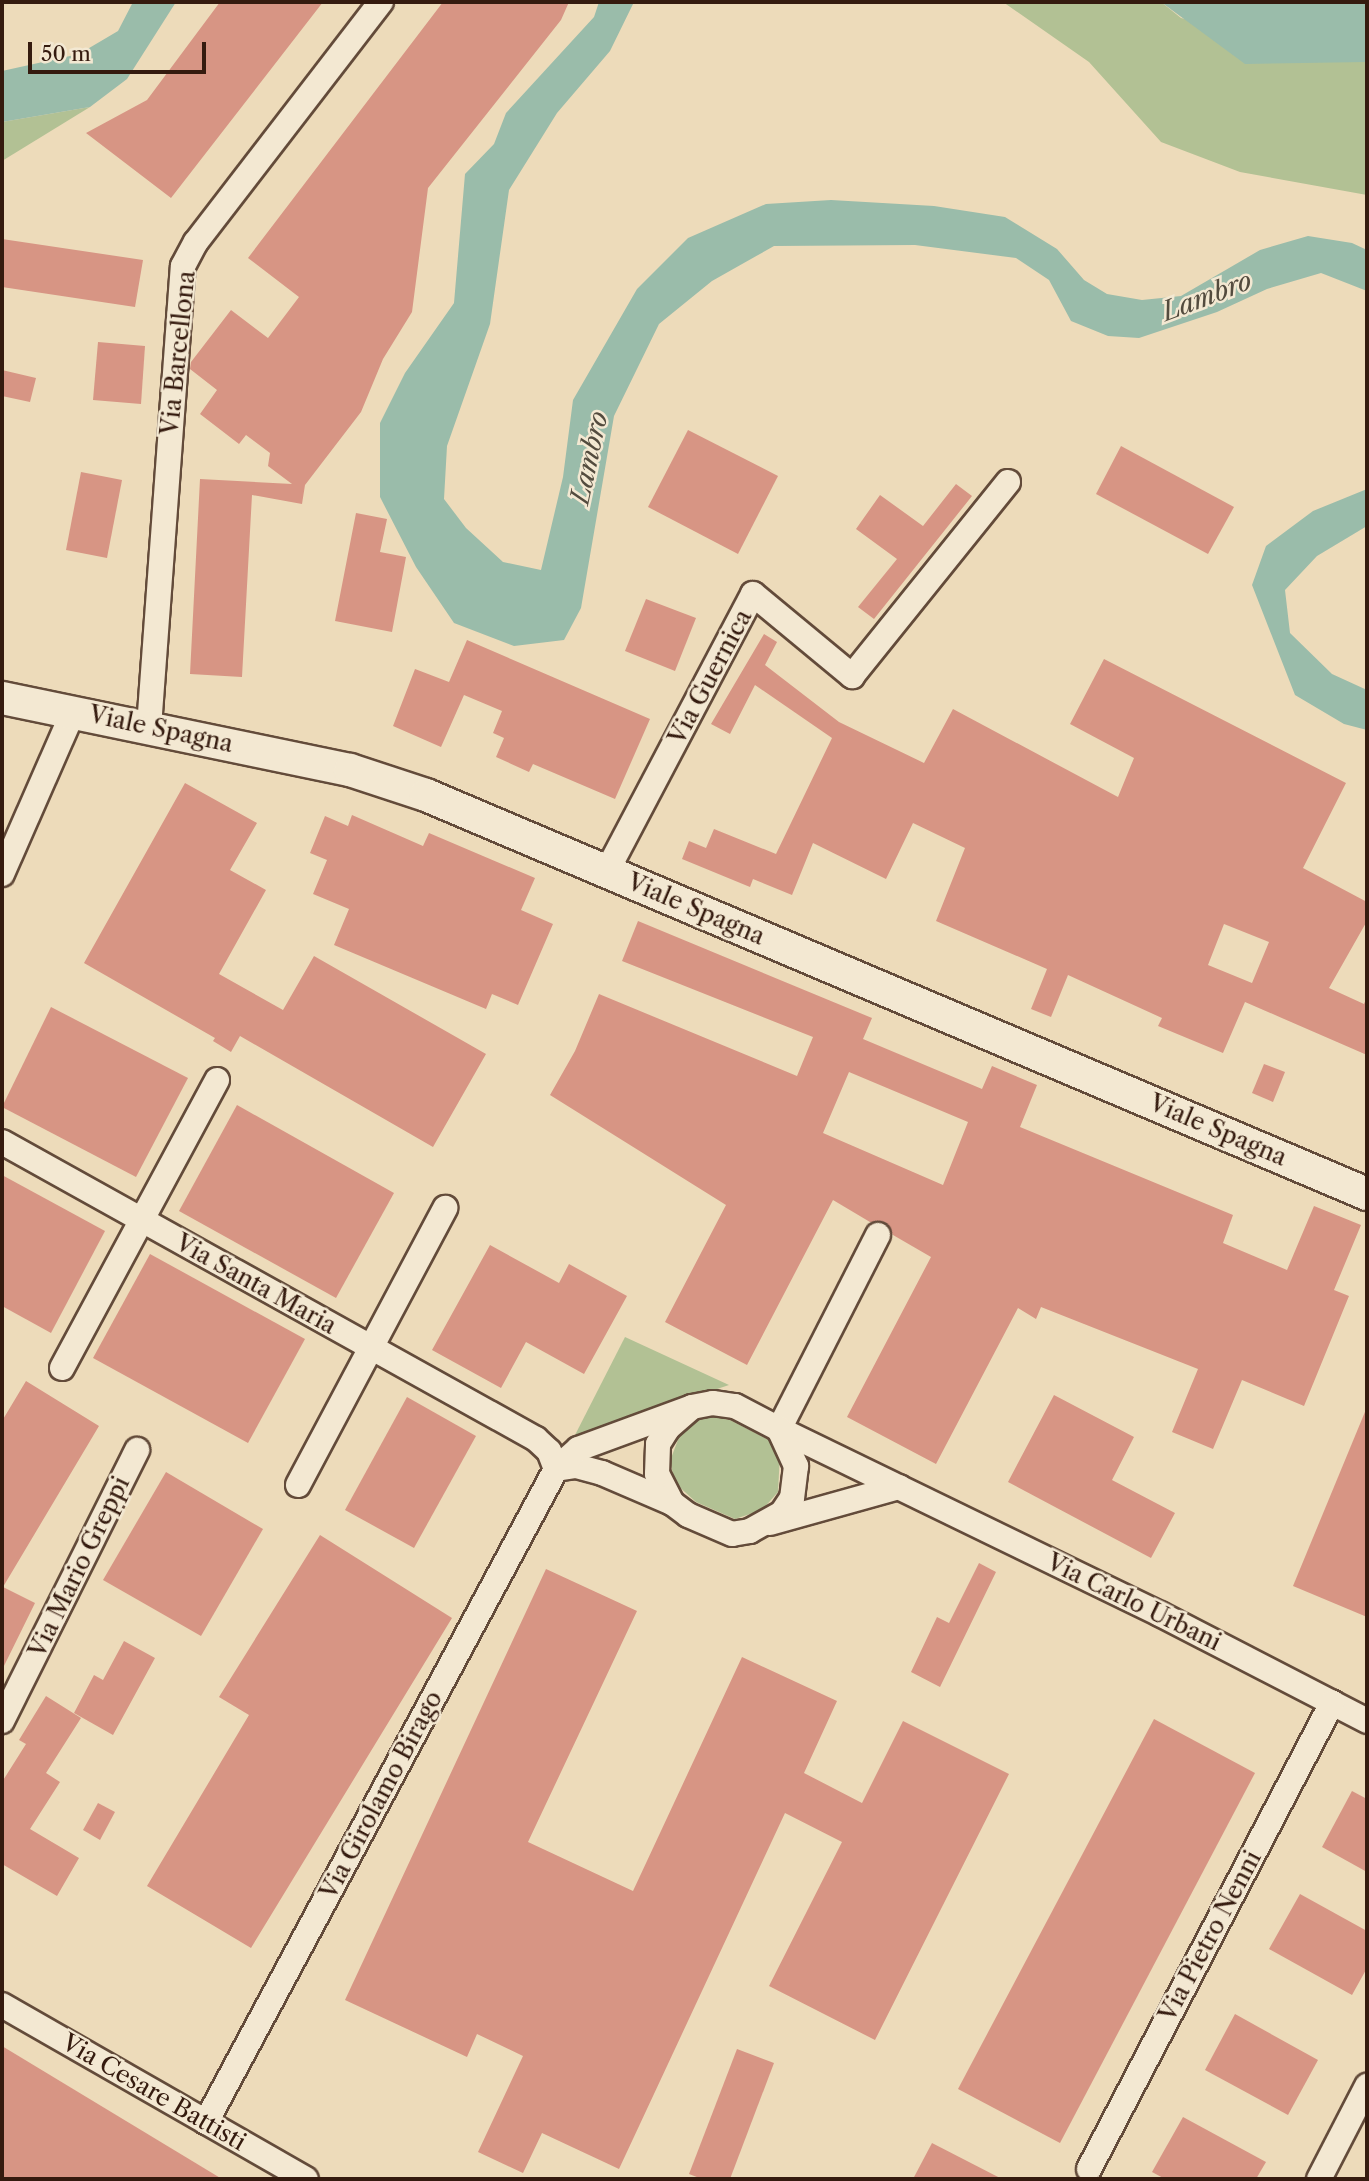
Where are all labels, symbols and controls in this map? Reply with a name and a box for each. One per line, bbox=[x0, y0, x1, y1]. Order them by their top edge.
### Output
scale bar bbox=[32, 28, 210, 72]
text: 50 m bbox=[41, 41, 91, 66]
water label: Lambro bbox=[1158, 266, 1256, 328]
street label: Via Barcellona bbox=[155, 269, 201, 437]
water label: Lambro bbox=[565, 409, 615, 507]
street label: Via Guernica bbox=[662, 604, 758, 750]
street label: Viale Spagna bbox=[86, 700, 236, 758]
street label: Viale Spagna bbox=[623, 867, 769, 951]
street label: Viale Spagna bbox=[1145, 1088, 1291, 1172]
street label: Via Santa Maria bbox=[170, 1228, 342, 1340]
street label: Via Mario Greppi bbox=[23, 1472, 135, 1662]
street label: Via Carlo Urbani bbox=[1042, 1547, 1226, 1657]
street label: Via Girolamo Birago bbox=[314, 1686, 448, 1904]
street label: Via Pietro Nenni bbox=[1153, 1845, 1267, 2027]
street label: Via Cesare Battisti bbox=[57, 2027, 251, 2157]

